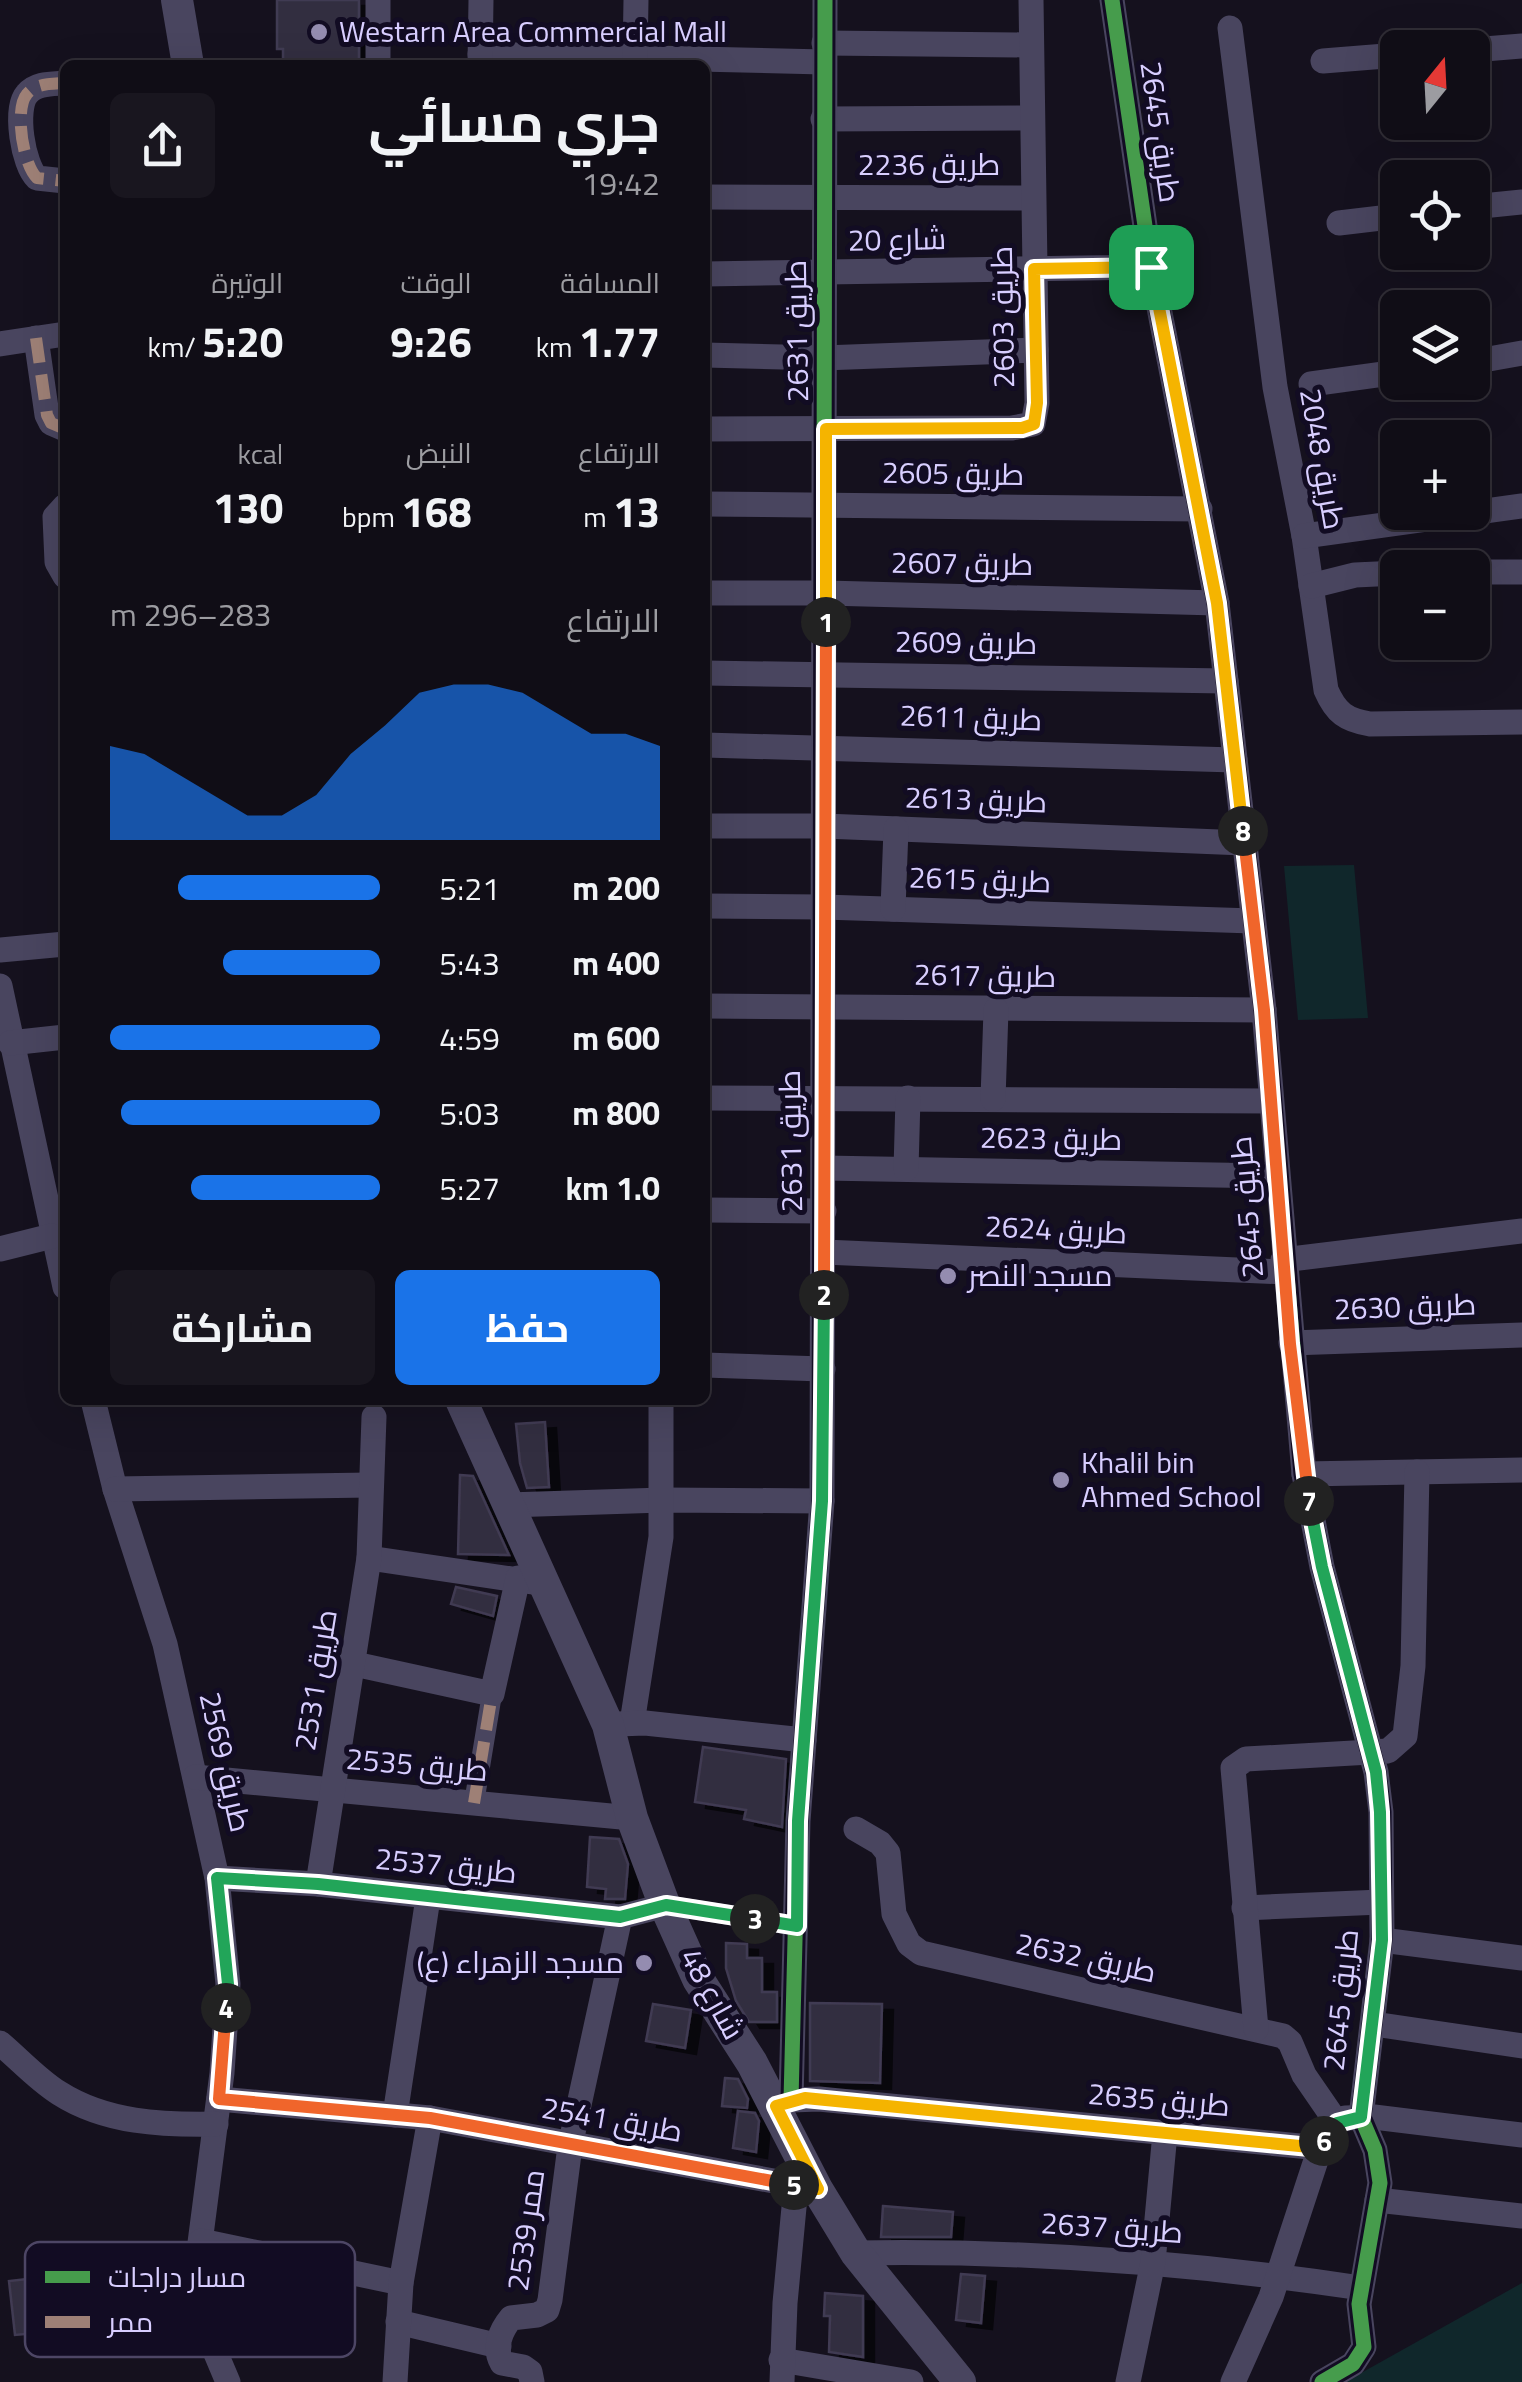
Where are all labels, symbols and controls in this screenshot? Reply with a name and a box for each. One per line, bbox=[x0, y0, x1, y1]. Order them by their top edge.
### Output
place label: Westarn Area Commercial Mall bbox=[339, 8, 727, 54]
marker: Westarn Area Commercial Mall bbox=[308, 21, 330, 43]
north arrow bbox=[1380, 30, 1490, 140]
map controls bbox=[1380, 30, 1490, 660]
street label: طريق 2645 bbox=[1128, 58, 1194, 206]
text: جري مسائي bbox=[369, 80, 660, 163]
button: share bbox=[110, 93, 215, 198]
street label: طريق 2236 bbox=[858, 141, 1000, 187]
text: 19:42 bbox=[581, 159, 660, 207]
button: locate bbox=[1380, 160, 1490, 270]
street label: شارع 20 bbox=[847, 215, 947, 263]
pin bbox=[1109, 225, 1194, 310]
icon: arrive bbox=[1124, 240, 1179, 295]
street label: طريق 2603 bbox=[978, 245, 1026, 389]
street label: طريق 2631 bbox=[772, 259, 820, 403]
text: الوتيرة bbox=[211, 261, 283, 304]
text: الوقت bbox=[400, 261, 472, 304]
text: المسافة bbox=[560, 261, 660, 304]
button: layers bbox=[1380, 290, 1490, 400]
text: 5:20 bbox=[202, 309, 283, 373]
text: 9:26 bbox=[390, 309, 472, 373]
text: 1.77 bbox=[579, 309, 660, 373]
text: /km bbox=[148, 325, 202, 368]
text: km bbox=[536, 325, 579, 368]
street label: طريق 2048 bbox=[1288, 385, 1358, 533]
button: + bbox=[1380, 420, 1490, 530]
text: النبض bbox=[406, 431, 472, 474]
text: الارتفاع bbox=[578, 431, 660, 474]
text: kcal bbox=[238, 432, 283, 475]
street label: طريق 2605 bbox=[881, 449, 1025, 497]
text: 130 bbox=[213, 475, 283, 539]
text: 168 bbox=[401, 479, 472, 543]
text: 13 bbox=[613, 479, 660, 543]
text: bpm bbox=[342, 495, 401, 538]
text: m bbox=[583, 495, 613, 538]
street label: طريق 2607 bbox=[890, 539, 1034, 587]
button: − bbox=[1380, 550, 1490, 660]
text: 283–296 m bbox=[110, 590, 272, 638]
text: الارتفاع bbox=[566, 596, 660, 644]
pin: 1 bbox=[801, 597, 851, 647]
text: 1 bbox=[818, 600, 834, 643]
street label: طريق 2609 bbox=[894, 618, 1038, 666]
street label: طريق 2611 bbox=[899, 692, 1043, 742]
street label: طريق 2613 bbox=[904, 774, 1048, 824]
pin: 8 bbox=[1218, 806, 1268, 856]
text: 8 bbox=[1235, 809, 1251, 852]
street label: طريق 2615 bbox=[908, 854, 1052, 904]
text: 5:21 bbox=[439, 864, 500, 912]
text: 200 m bbox=[572, 864, 660, 912]
text: 5:43 bbox=[439, 939, 500, 987]
text: 400 m bbox=[572, 939, 660, 987]
street label: طريق 2617 bbox=[913, 951, 1057, 999]
text: 4:59 bbox=[439, 1014, 500, 1062]
text: 600 m bbox=[572, 1014, 660, 1062]
street label: طريق 2631 bbox=[766, 1069, 814, 1213]
text: 5:03 bbox=[439, 1089, 500, 1137]
text: 800 m bbox=[572, 1089, 660, 1137]
street label: طريق 2623 bbox=[979, 1114, 1123, 1162]
street label: طريق 2645 bbox=[1217, 1134, 1275, 1280]
text: 5:27 bbox=[439, 1164, 500, 1212]
text: 1.0 km bbox=[566, 1164, 660, 1212]
street label: طريق 2624 bbox=[984, 1202, 1128, 1256]
place label: مسجد النصر bbox=[966, 1252, 1113, 1298]
marker: مسجد النصر bbox=[937, 1265, 959, 1287]
button: مشاركة bbox=[110, 1270, 375, 1385]
button: حفظ bbox=[395, 1270, 660, 1385]
pin: 2 bbox=[799, 1270, 849, 1320]
text: 2 bbox=[816, 1273, 832, 1316]
street label: طريق 2630 bbox=[1333, 1281, 1477, 1331]
place label: Khalil bin Ahmed School bbox=[1081, 1439, 1262, 1519]
marker: Khalil bin Ahmed School bbox=[1050, 1469, 1072, 1491]
pin: 7 bbox=[1284, 1476, 1334, 1526]
text: 7 bbox=[1301, 1479, 1317, 1522]
street label: طريق 2531 bbox=[281, 1606, 349, 1754]
street label: طريق 2569 bbox=[188, 1687, 264, 1836]
street label: طريق 2535 bbox=[344, 1735, 490, 1793]
street label: طريق 2537 bbox=[373, 1835, 519, 1895]
pin: 3 bbox=[730, 1894, 780, 1944]
text: 3 bbox=[747, 1897, 763, 1940]
street label: طريق 2632 bbox=[1012, 1920, 1161, 1994]
street label: طريق 2645 bbox=[1310, 1927, 1370, 2073]
place label: مسجد الزهراء (ع) bbox=[417, 1939, 624, 1985]
street label: شارع 48 bbox=[669, 1939, 757, 2048]
marker: مسجد الزهراء (ع) bbox=[633, 1952, 655, 1974]
pin: 4 bbox=[201, 1983, 251, 2033]
text: 4 bbox=[218, 1986, 234, 2029]
street label: طريق 2635 bbox=[1086, 2070, 1232, 2128]
street label: طريق 2541 bbox=[538, 2084, 686, 2154]
pin: 6 bbox=[1299, 2116, 1349, 2166]
text: 6 bbox=[1316, 2119, 1332, 2162]
pin: 5 bbox=[769, 2160, 819, 2210]
text: 5 bbox=[786, 2163, 802, 2206]
street label: ممر 2539 bbox=[494, 2166, 556, 2294]
street label: طريق 2637 bbox=[1039, 2199, 1185, 2255]
legend bbox=[25, 2242, 355, 2357]
text: مسار دراجات bbox=[108, 2255, 246, 2298]
text: ممر bbox=[106, 2300, 153, 2343]

